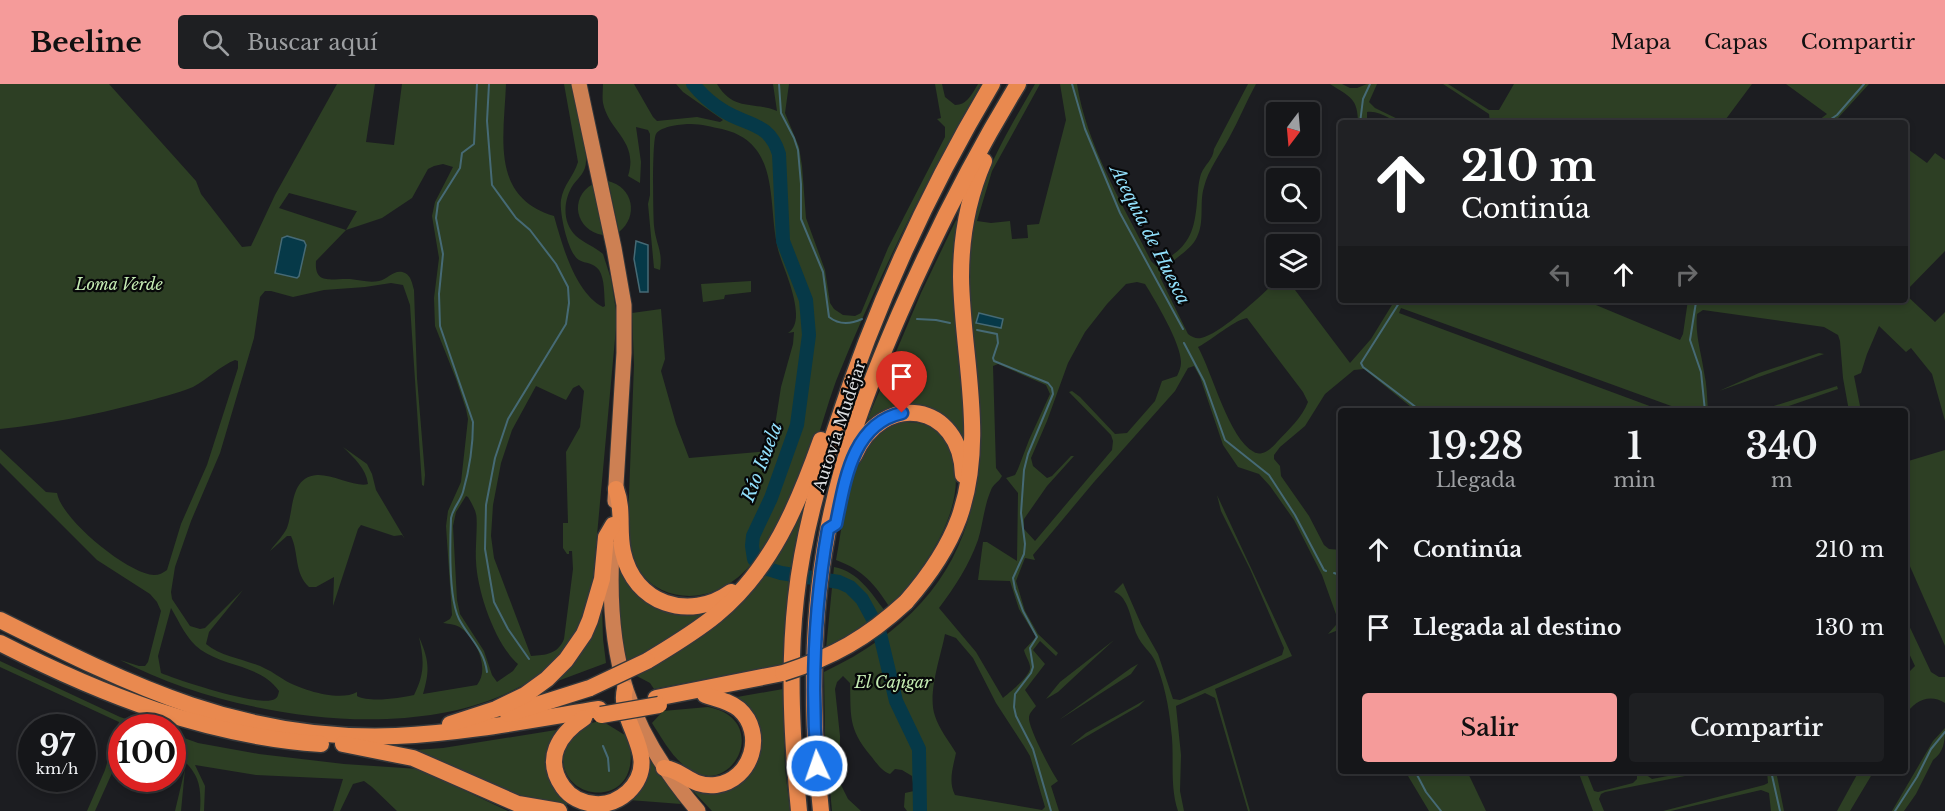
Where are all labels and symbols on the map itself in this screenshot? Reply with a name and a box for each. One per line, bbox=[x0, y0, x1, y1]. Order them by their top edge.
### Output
north arrow bbox=[1266, 102, 1320, 156]
water label: Acequia de Huesca bbox=[1104, 160, 1195, 309]
park label: Loma Verde bbox=[74, 274, 164, 294]
pin bbox=[876, 351, 927, 413]
street label: Autovía Mudéjar bbox=[808, 358, 870, 495]
water label: Río Isuela bbox=[736, 419, 787, 506]
park label: El Cajigar bbox=[854, 672, 932, 692]
speed limit sign: 100 bbox=[108, 714, 186, 792]
position arrow bbox=[785, 734, 849, 798]

